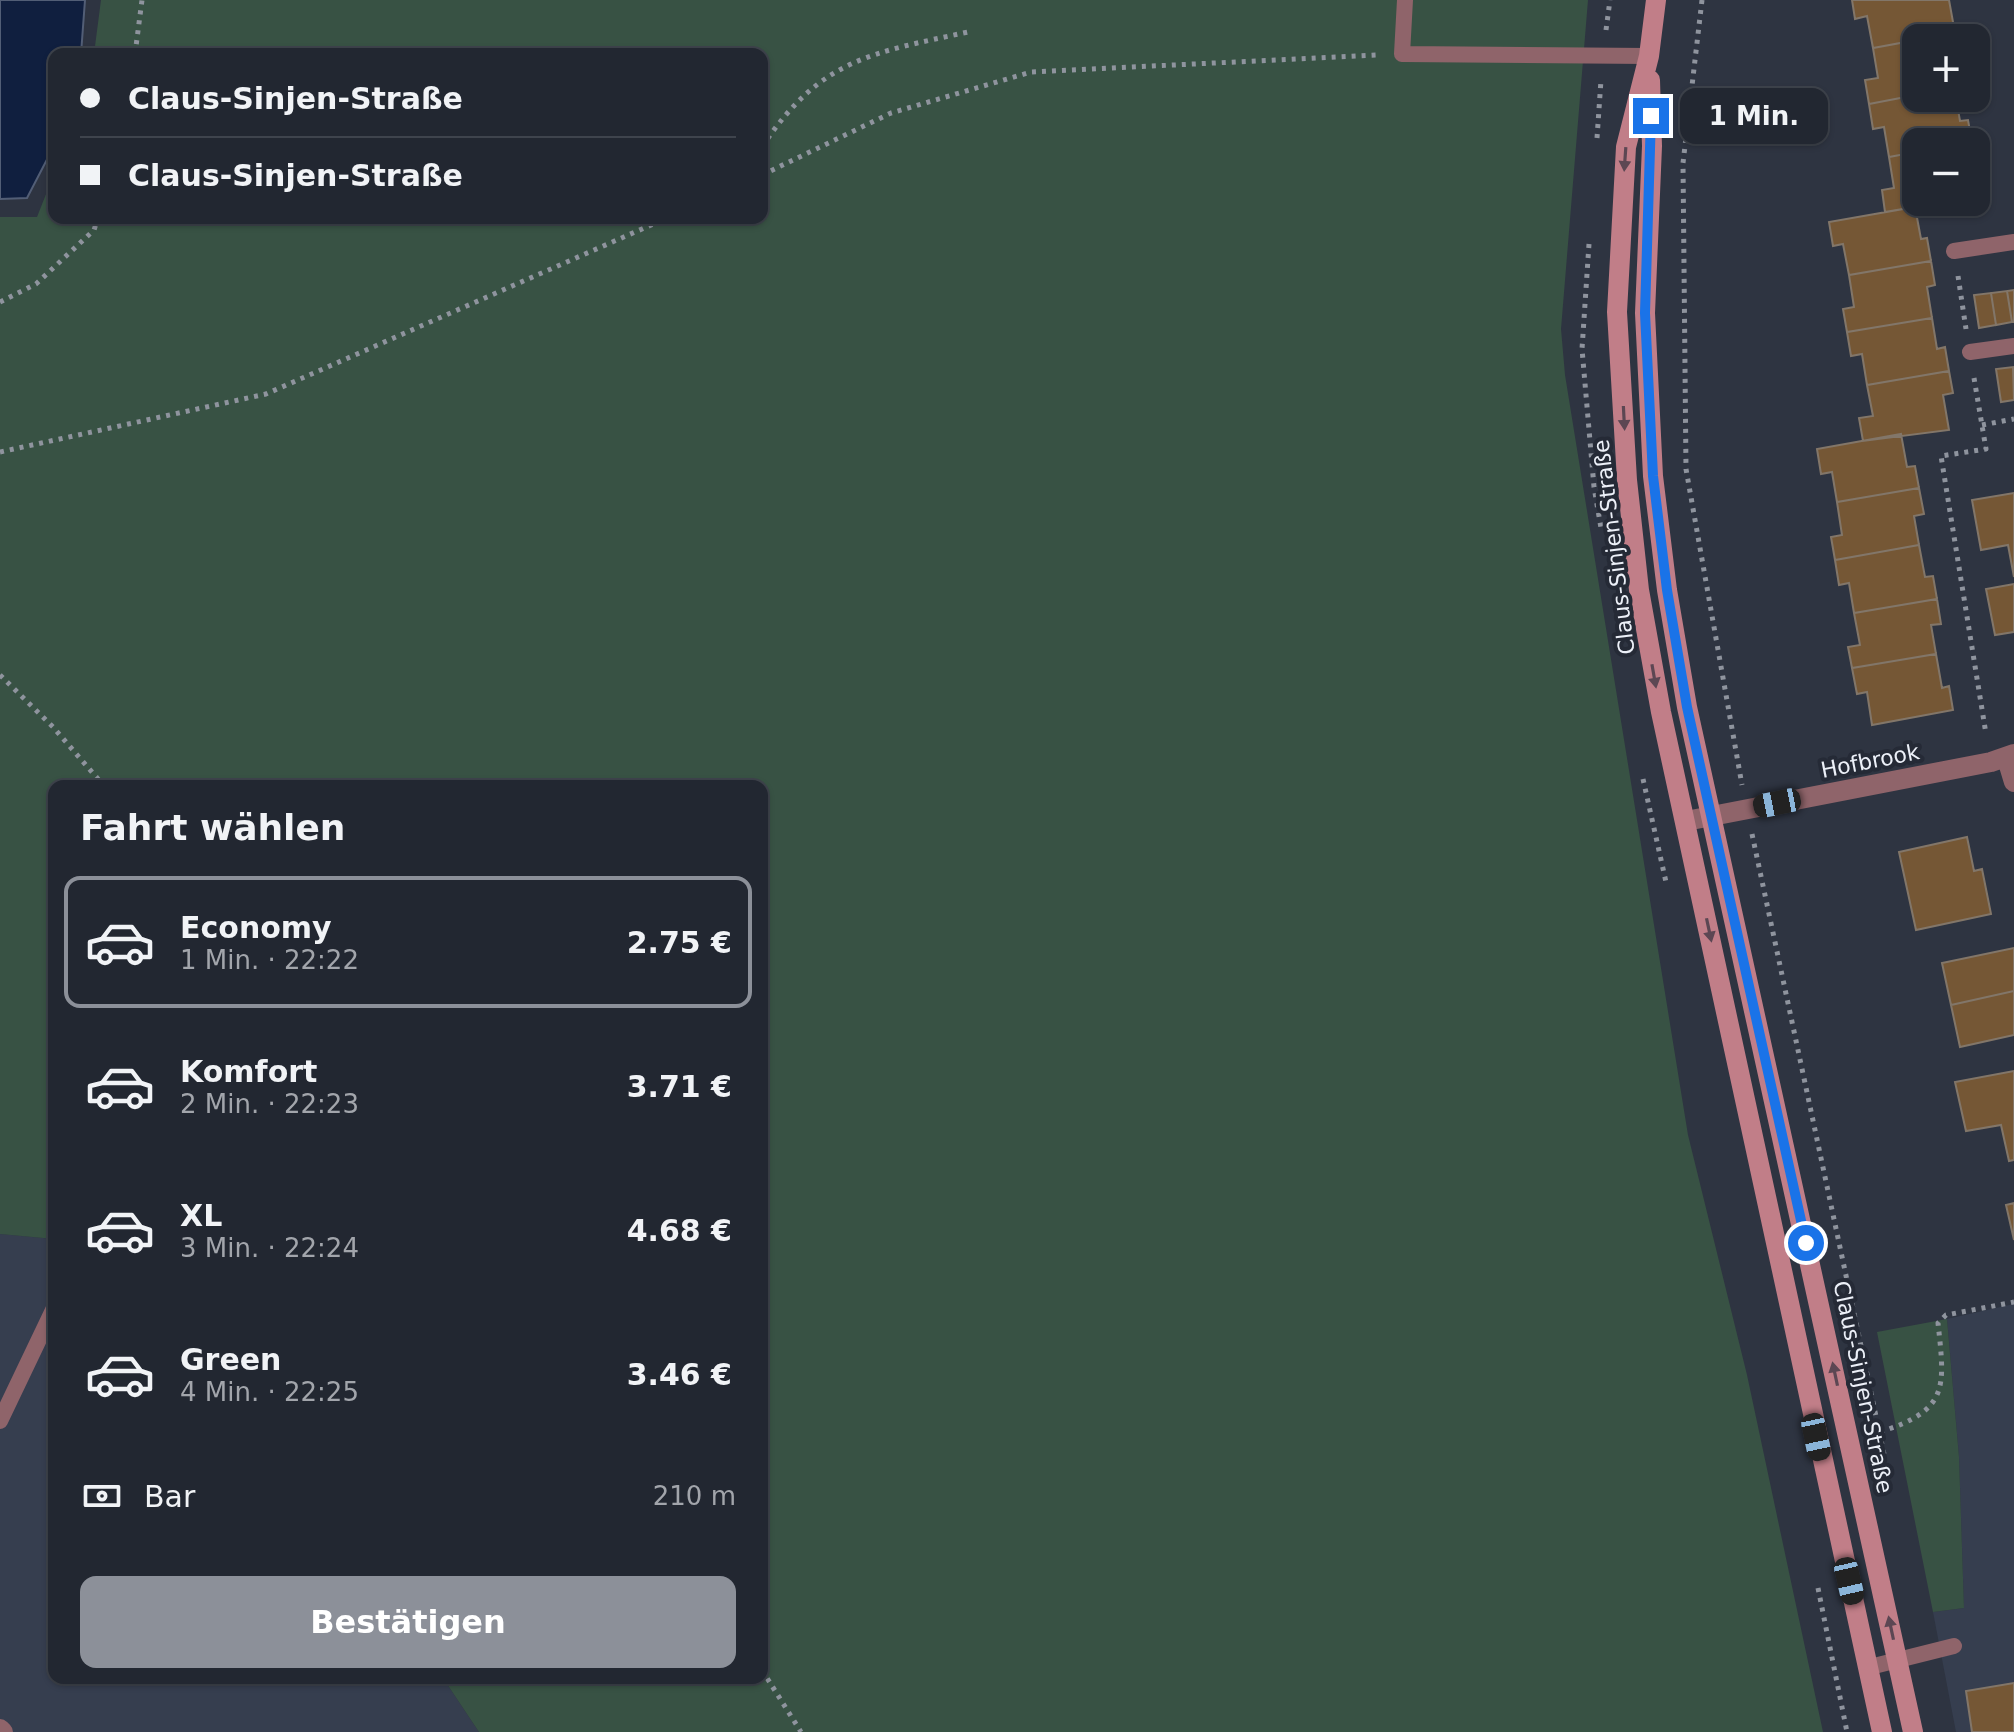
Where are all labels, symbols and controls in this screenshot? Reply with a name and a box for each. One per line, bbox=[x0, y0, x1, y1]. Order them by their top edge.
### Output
map controls bbox=[1902, 24, 1990, 216]
button: + bbox=[1902, 24, 1990, 112]
text: Claus-Sinjen-Straße bbox=[128, 81, 463, 116]
callout: 1 Min. bbox=[1679, 88, 1827, 144]
route end bbox=[1633, 98, 1669, 134]
text: 1 Min. bbox=[1709, 101, 1799, 131]
button: − bbox=[1902, 128, 1990, 216]
one-way arrow bbox=[1618, 147, 1631, 172]
text: Claus-Sinjen-Straße bbox=[128, 158, 463, 193]
one-way arrow bbox=[1617, 406, 1630, 431]
street label: Claus-Sinjen-Straße bbox=[1588, 438, 1640, 656]
one-way arrow bbox=[1649, 664, 1661, 689]
street label: Hofbrook bbox=[1819, 739, 1922, 783]
car bbox=[1751, 787, 1803, 819]
text: Fahrt wählen bbox=[80, 807, 345, 848]
icon: car bbox=[84, 906, 156, 978]
text: Economy bbox=[180, 910, 332, 945]
one-way arrow bbox=[1703, 918, 1716, 943]
text: 2.75 € bbox=[627, 925, 732, 960]
text: 1 Min. · 22:22 bbox=[180, 945, 359, 975]
icon: car bbox=[84, 1050, 156, 1122]
text: Komfort bbox=[180, 1054, 317, 1089]
text: 3.71 € bbox=[627, 1069, 732, 1104]
text: 2 Min. · 22:23 bbox=[180, 1089, 359, 1119]
icon: car bbox=[84, 1194, 156, 1266]
text: XL bbox=[180, 1198, 222, 1233]
text: 4.68 € bbox=[627, 1213, 732, 1248]
route start bbox=[1788, 1225, 1824, 1261]
text: 3 Min. · 22:24 bbox=[180, 1233, 359, 1263]
street label: Claus-Sinjen-Straße bbox=[1828, 1279, 1898, 1495]
icon: car bbox=[84, 1338, 156, 1410]
text: Green bbox=[180, 1342, 281, 1377]
text: 3.46 € bbox=[627, 1357, 732, 1392]
one-way arrow bbox=[1828, 1362, 1841, 1387]
text: 4 Min. · 22:25 bbox=[180, 1377, 359, 1407]
car bbox=[1799, 1411, 1833, 1463]
icon: cash bbox=[80, 1474, 124, 1518]
text: Bar bbox=[144, 1479, 195, 1514]
text: 210 m bbox=[653, 1481, 736, 1511]
car bbox=[1832, 1555, 1866, 1607]
button: Bestätigen bbox=[80, 1576, 736, 1668]
one-way arrow bbox=[1884, 1616, 1897, 1641]

